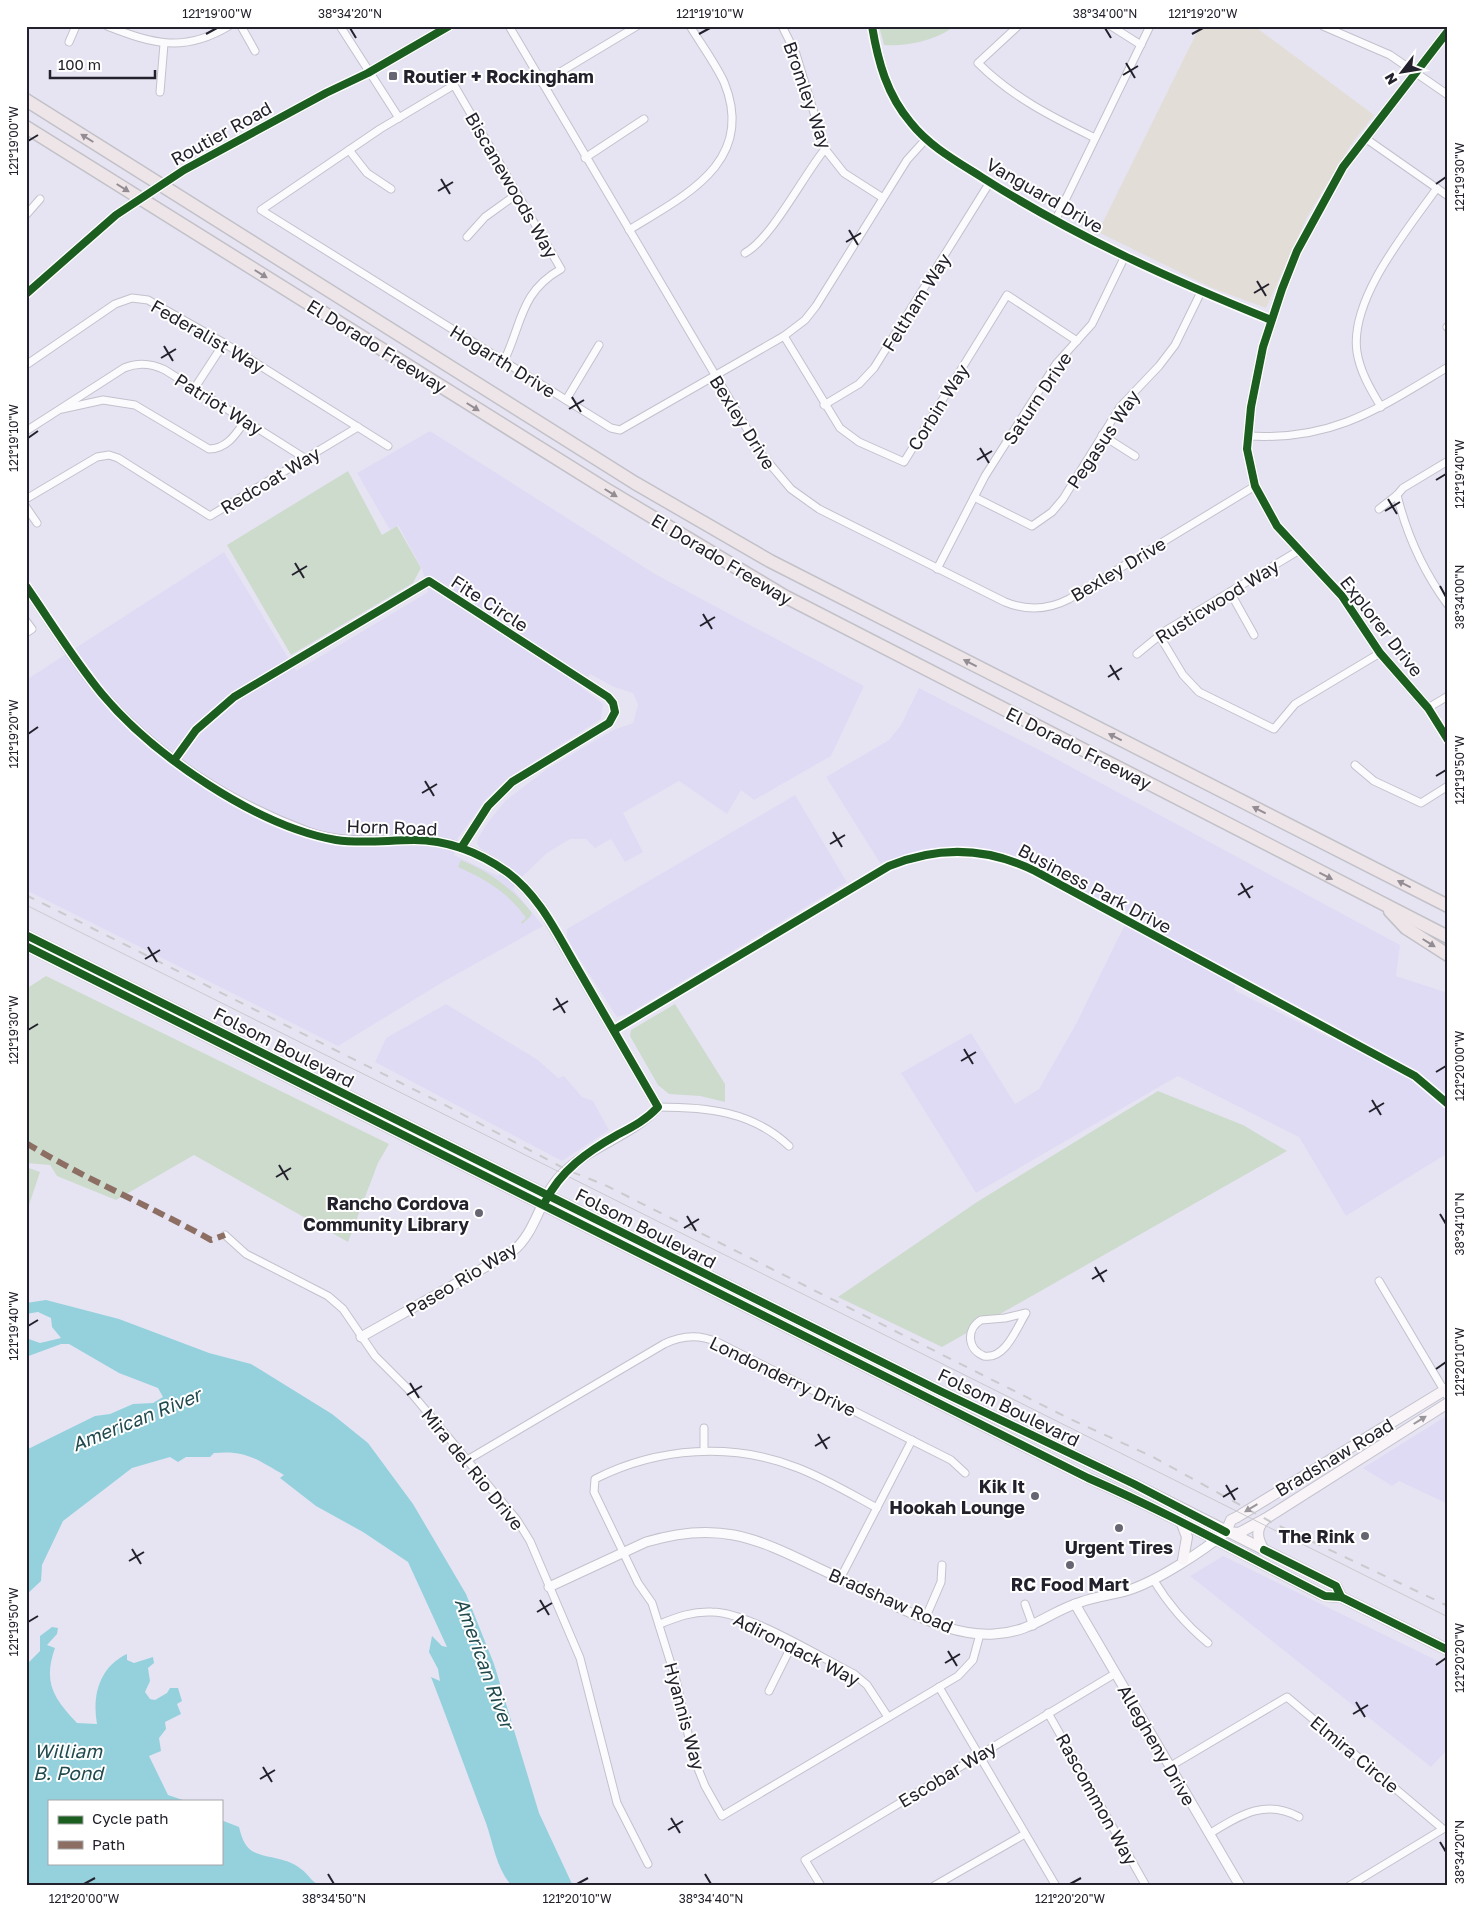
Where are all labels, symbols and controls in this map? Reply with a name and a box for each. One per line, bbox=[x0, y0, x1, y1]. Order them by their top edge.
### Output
text: 121°19'00"W bbox=[182, 6, 252, 21]
text: 38°34'20"N bbox=[318, 6, 382, 21]
text: 121°19'10"W bbox=[676, 6, 744, 21]
text: 38°34'00"N bbox=[1073, 6, 1137, 21]
text: 121°19'20"W bbox=[1169, 6, 1238, 21]
street label: Bromley Way bbox=[779, 38, 837, 152]
scale bar bbox=[50, 48, 155, 80]
north arrow bbox=[1376, 48, 1426, 98]
text: 100 m bbox=[58, 55, 101, 73]
place label: Routier + Rockingham bbox=[403, 65, 594, 87]
marker: Routier + Rockingham bbox=[387, 70, 399, 82]
text: N bbox=[1380, 70, 1400, 88]
street label: Routier Road bbox=[167, 96, 275, 170]
text: 121°19'00"W bbox=[6, 106, 21, 176]
street label: Biscanewoods Way bbox=[461, 108, 563, 262]
one-way arrow bbox=[81, 134, 94, 143]
text: 121°19'30"W bbox=[1452, 142, 1467, 211]
street label: Vanguard Drive bbox=[983, 153, 1107, 237]
one-way arrow bbox=[117, 183, 130, 193]
street label: Feltham Way bbox=[877, 249, 955, 355]
one-way arrow bbox=[254, 270, 268, 279]
street label: El Dorado Freeway bbox=[303, 294, 451, 398]
street label: Federalist Way bbox=[147, 295, 269, 377]
street label: Hogarth Drive bbox=[446, 320, 560, 402]
street label: Saturn Drive bbox=[998, 348, 1076, 448]
street label: Corbin Way bbox=[903, 360, 973, 454]
street label: Patriot Way bbox=[171, 368, 267, 440]
street label: Bexley Drive bbox=[705, 371, 781, 473]
street label: Pegasus Way bbox=[1062, 386, 1144, 492]
one-way arrow bbox=[466, 402, 480, 411]
text: 121°19'10"W bbox=[6, 404, 21, 472]
text: 121°19'40"W bbox=[1452, 439, 1467, 509]
street label: Redcoat Way bbox=[216, 442, 324, 518]
one-way arrow bbox=[604, 488, 617, 497]
street label: El Dorado Freeway bbox=[648, 508, 796, 610]
street label: Bexley Drive bbox=[1067, 532, 1169, 606]
street label: Rusticwood Way bbox=[1151, 554, 1283, 648]
text: 38°34'00"N bbox=[1452, 565, 1467, 629]
street label: Fite Circle bbox=[447, 570, 533, 636]
street label: Explorer Drive bbox=[1336, 571, 1428, 681]
one-way arrow bbox=[962, 659, 977, 667]
text: 121°19'20"W bbox=[6, 699, 21, 768]
street label: El Dorado Freeway bbox=[1003, 702, 1155, 794]
one-way arrow bbox=[1107, 733, 1122, 741]
text: 121°19'50"W bbox=[1452, 735, 1467, 804]
one-way arrow bbox=[1252, 806, 1267, 814]
street label: Horn Road bbox=[346, 814, 438, 840]
street label: Business Park Drive bbox=[1015, 838, 1175, 938]
one-way arrow bbox=[1319, 872, 1333, 880]
one-way arrow bbox=[1397, 880, 1411, 888]
one-way arrow bbox=[1422, 938, 1435, 947]
text: 121°19'30"W bbox=[6, 995, 21, 1064]
street label: Folsom Boulevard bbox=[210, 1002, 358, 1092]
text: 121°20'00"W bbox=[1452, 1030, 1467, 1101]
street label: Folsom Boulevard bbox=[572, 1183, 720, 1273]
place label: Rancho Cordova Community Library bbox=[303, 1192, 469, 1235]
text: 38°34'10"N bbox=[1452, 1192, 1467, 1256]
marker: Rancho Cordova Community Library bbox=[473, 1207, 485, 1219]
street label: Paseo Rio Way bbox=[401, 1237, 521, 1321]
text: 121°19'40"W bbox=[6, 1291, 21, 1361]
text: 121°20'10"W bbox=[1452, 1327, 1467, 1397]
street label: Londonderry Drive bbox=[706, 1331, 860, 1421]
street label: Folsom Boulevard bbox=[935, 1363, 1083, 1451]
water label: American River bbox=[68, 1382, 206, 1455]
street label: Mira del Rio Drive bbox=[417, 1404, 529, 1534]
street label: Bradshaw Road bbox=[1271, 1413, 1397, 1501]
one-way arrow bbox=[1414, 1415, 1427, 1425]
place label: Kik It Hookah Lounge bbox=[889, 1475, 1025, 1518]
marker: Kik It Hookah Lounge bbox=[1029, 1490, 1041, 1502]
one-way arrow bbox=[1245, 1503, 1258, 1512]
marker: Urgent Tires bbox=[1113, 1522, 1125, 1534]
place label: The Rink bbox=[1279, 1525, 1356, 1547]
marker: The Rink bbox=[1359, 1530, 1371, 1542]
place label: Urgent Tires bbox=[1065, 1536, 1173, 1558]
marker: RC Food Mart bbox=[1064, 1559, 1076, 1571]
street label: Bradshaw Road bbox=[825, 1563, 957, 1637]
place label: RC Food Mart bbox=[1011, 1573, 1129, 1595]
text: 121°19'50"W bbox=[6, 1587, 21, 1656]
water label: American River bbox=[451, 1595, 520, 1734]
street label: Adirondack Way bbox=[730, 1608, 864, 1690]
text: 121°20'20"W bbox=[1452, 1622, 1467, 1693]
street label: Hyannis Way bbox=[660, 1660, 710, 1772]
street label: Allegheny Drive bbox=[1113, 1681, 1201, 1809]
street label: Elmira Circle bbox=[1306, 1711, 1404, 1797]
street label: Rascommon Way bbox=[1052, 1729, 1142, 1869]
street label: Escobar Way bbox=[894, 1736, 1000, 1812]
water label: William B. Pond bbox=[33, 1739, 105, 1784]
legend bbox=[48, 1800, 222, 1864]
text: Cycle path bbox=[92, 1809, 168, 1827]
text: 38°34'20"N bbox=[1452, 1820, 1467, 1884]
text: Path bbox=[92, 1835, 125, 1853]
text: 121°20'00"W bbox=[49, 1891, 120, 1906]
text: 38°34'50"N bbox=[302, 1891, 366, 1906]
text: 121°20'10"W bbox=[542, 1891, 612, 1906]
text: 38°34'40"N bbox=[679, 1891, 743, 1906]
text: 121°20'20"W bbox=[1035, 1891, 1106, 1906]

